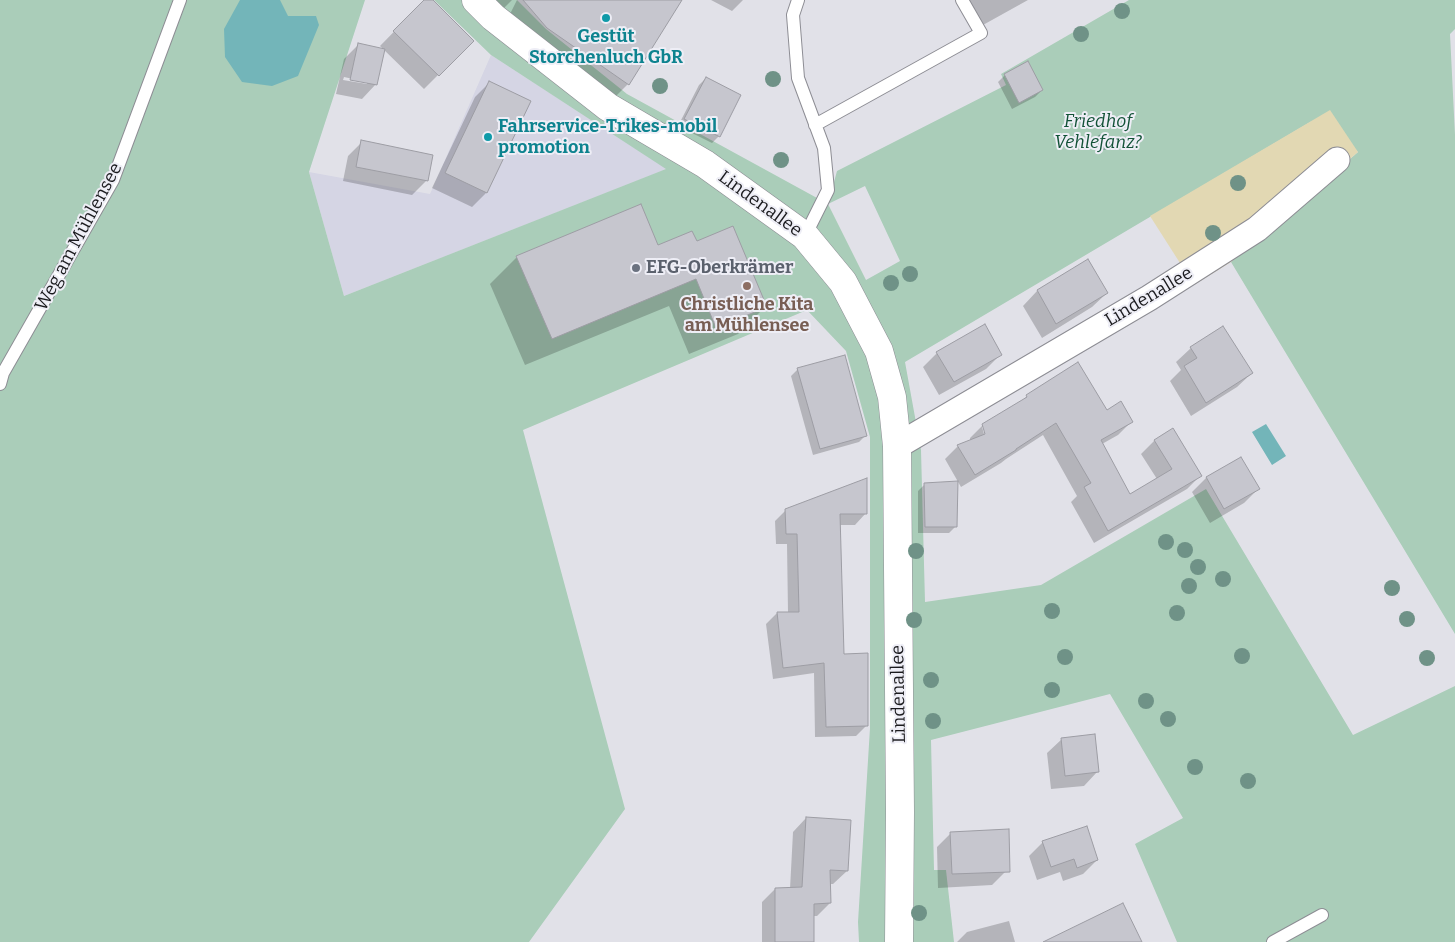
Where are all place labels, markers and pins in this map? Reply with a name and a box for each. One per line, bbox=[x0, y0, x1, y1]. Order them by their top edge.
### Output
marker: Gestüt Storchenluch GbR bbox=[600, 12, 612, 24]
place label: Gestüt Storchenluch GbR bbox=[529, 26, 683, 68]
place label: Fahrservice-Trikes-mobil promotion bbox=[498, 116, 717, 158]
marker: Fahrservice-Trikes-mobil promotion bbox=[482, 131, 494, 143]
place label: EFG-Oberkrämer bbox=[646, 257, 793, 279]
marker: EFG-Oberkrämer bbox=[630, 262, 642, 274]
marker: Christliche Kita am Mühlensee bbox=[741, 280, 753, 292]
place label: Christliche Kita am Mühlensee bbox=[681, 294, 813, 336]

